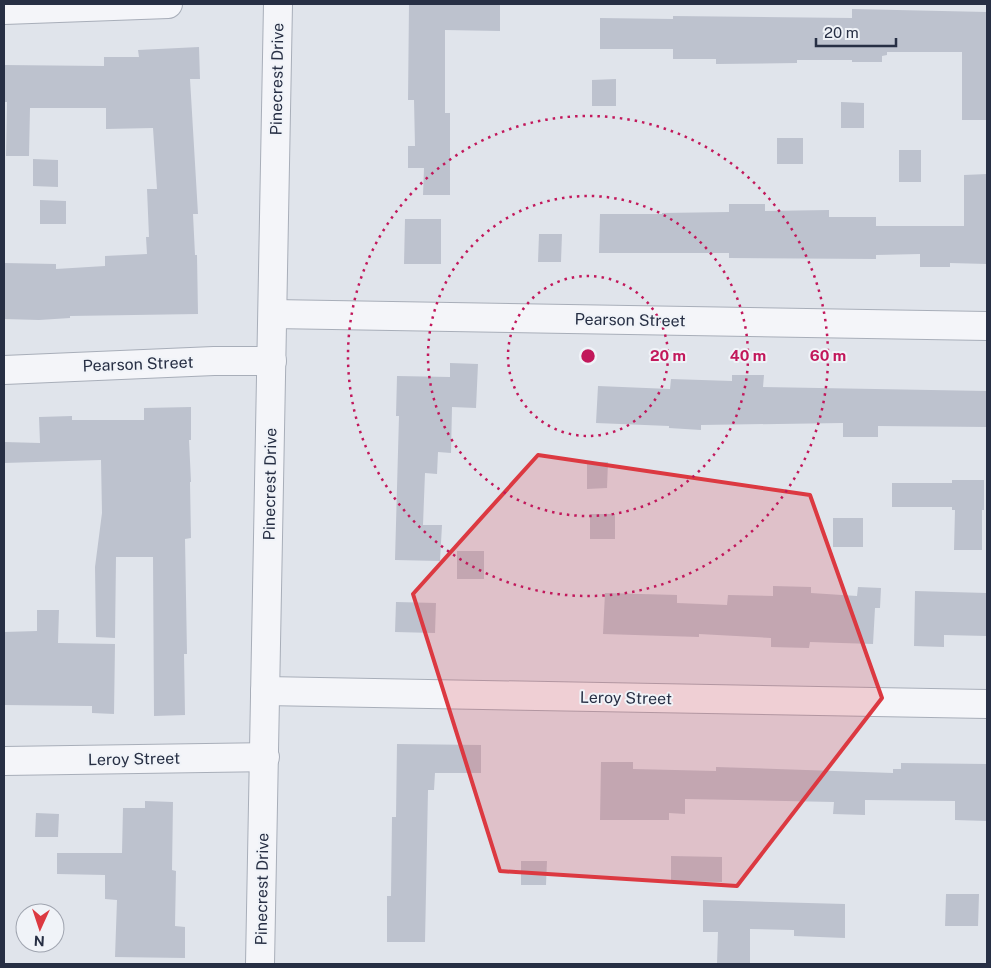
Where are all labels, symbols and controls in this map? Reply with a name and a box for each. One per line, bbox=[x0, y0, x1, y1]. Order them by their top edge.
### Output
scale bar bbox=[816, 15, 896, 47]
street label: Pinecrest Drive bbox=[267, 23, 287, 135]
text: 20 m bbox=[824, 24, 859, 41]
street label: Pearson Street bbox=[574, 310, 686, 330]
centre of rings bbox=[579, 347, 597, 365]
text: 20 m bbox=[650, 347, 686, 364]
text: 40 m bbox=[730, 347, 766, 364]
text: 60 m bbox=[810, 347, 846, 364]
street label: Pearson Street bbox=[82, 353, 194, 375]
street label: Pinecrest Drive bbox=[260, 428, 280, 540]
street label: Leroy Street bbox=[580, 688, 672, 708]
street label: Leroy Street bbox=[88, 749, 180, 769]
street label: Pinecrest Drive bbox=[252, 833, 272, 945]
north arrow bbox=[15, 903, 65, 953]
text: N bbox=[33, 933, 45, 949]

